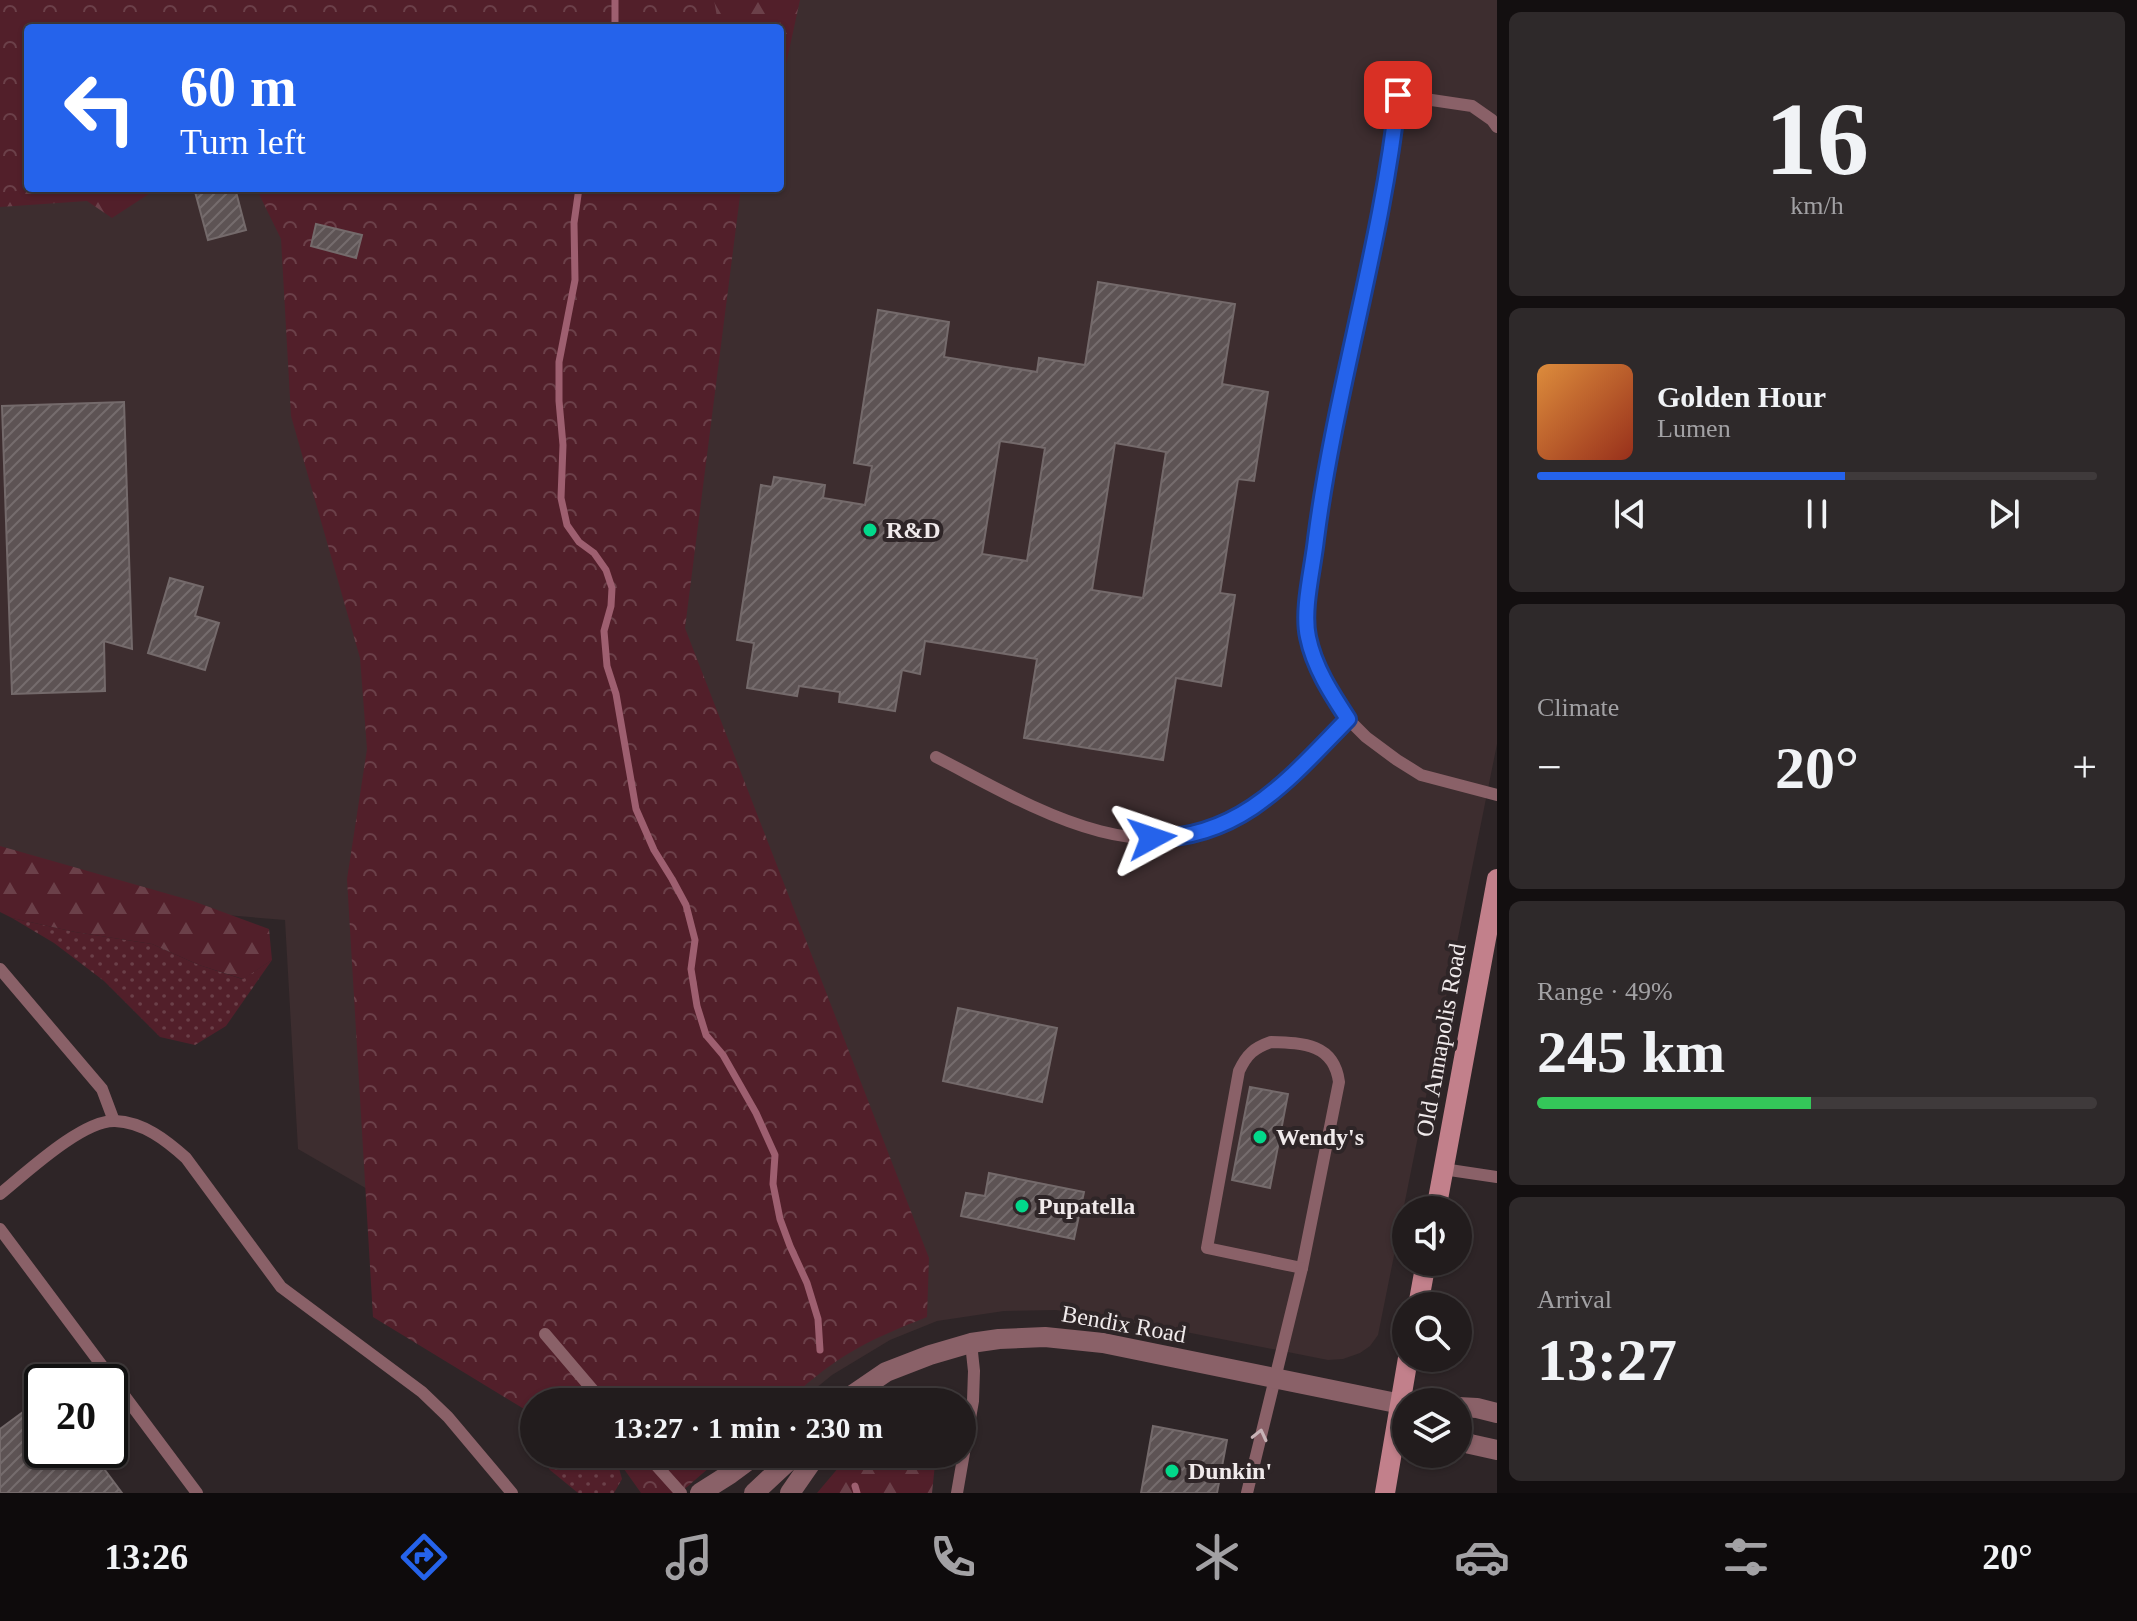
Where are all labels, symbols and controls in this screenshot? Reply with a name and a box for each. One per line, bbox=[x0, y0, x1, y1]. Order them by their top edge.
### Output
icon: left bbox=[48, 56, 152, 160]
text: 60 m bbox=[180, 56, 297, 118]
pin bbox=[1364, 61, 1432, 129]
icon: arrive bbox=[1376, 73, 1420, 117]
text: 16 bbox=[1765, 81, 1869, 196]
text: Turn left bbox=[180, 122, 306, 162]
text: km/h bbox=[1790, 191, 1844, 220]
text: Golden Hour bbox=[1657, 380, 1826, 413]
text: Lumen bbox=[1657, 414, 1731, 443]
icon: previous bbox=[1608, 492, 1652, 536]
icon: pause bbox=[1795, 492, 1839, 536]
icon: next bbox=[1982, 492, 2026, 536]
place label: R&D bbox=[886, 517, 941, 543]
marker: R&D bbox=[861, 521, 879, 539]
text: Climate bbox=[1537, 693, 1619, 722]
text: 20° bbox=[1775, 735, 1859, 801]
text: − bbox=[1537, 743, 1562, 792]
text: + bbox=[2072, 743, 2097, 792]
position arrow bbox=[1110, 796, 1194, 880]
street label: Old Annapolis Road bbox=[1411, 941, 1471, 1139]
text: Range · 49% bbox=[1537, 977, 1673, 1006]
text: 245 km bbox=[1537, 1019, 1725, 1085]
place label: Wendy's bbox=[1276, 1124, 1364, 1150]
marker: Wendy's bbox=[1251, 1128, 1269, 1146]
place label: Pupatella bbox=[1038, 1193, 1135, 1219]
map controls bbox=[1392, 1196, 1472, 1468]
button: sound bbox=[1392, 1196, 1472, 1276]
marker: Pupatella bbox=[1013, 1197, 1031, 1215]
text: Arrival bbox=[1537, 1285, 1612, 1314]
button: search bbox=[1392, 1292, 1472, 1372]
street label: Bendix Road bbox=[1060, 1300, 1188, 1348]
text: 13:27 bbox=[1537, 1327, 1677, 1393]
speed limit sign: 20 bbox=[24, 1364, 128, 1468]
button: layers bbox=[1392, 1388, 1472, 1468]
text: 13:27 · 1 min · 230 m bbox=[613, 1411, 883, 1444]
one-way arrow bbox=[1251, 1429, 1268, 1443]
place label: Dunkin' bbox=[1188, 1458, 1272, 1484]
marker: Dunkin' bbox=[1163, 1462, 1181, 1480]
icon: directions bbox=[396, 1529, 452, 1585]
icon: music bbox=[661, 1529, 717, 1585]
icon: phone bbox=[925, 1529, 981, 1585]
icon: climate bbox=[1189, 1529, 1245, 1585]
icon: car bbox=[1454, 1529, 1510, 1585]
icon: filters bbox=[1718, 1529, 1774, 1585]
text: 13:26 bbox=[104, 1537, 188, 1577]
text: 20° bbox=[1982, 1537, 2033, 1577]

